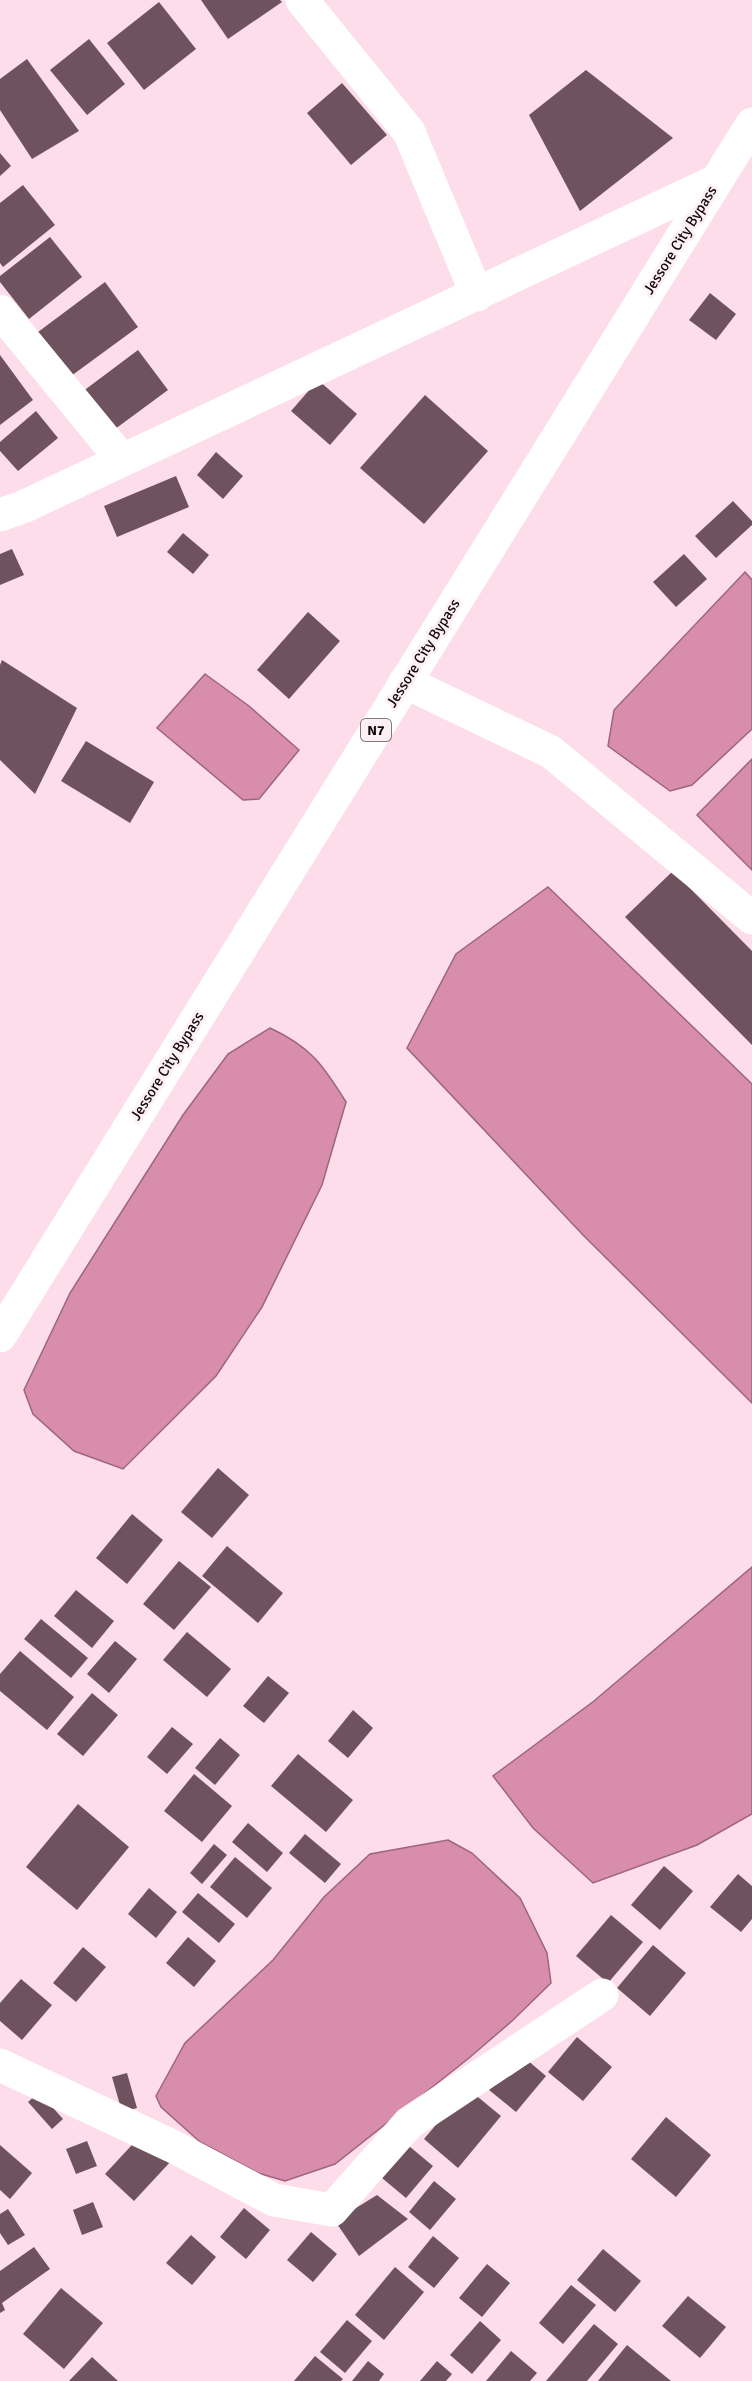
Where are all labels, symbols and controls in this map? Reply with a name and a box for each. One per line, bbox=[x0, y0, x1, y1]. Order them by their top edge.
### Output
street label: Jessore City Bypass bbox=[639, 182, 721, 298]
street label: Jessore City Bypass bbox=[382, 595, 464, 711]
road number: N7 bbox=[361, 719, 391, 741]
street label: Jessore City Bypass bbox=[126, 1008, 208, 1124]

